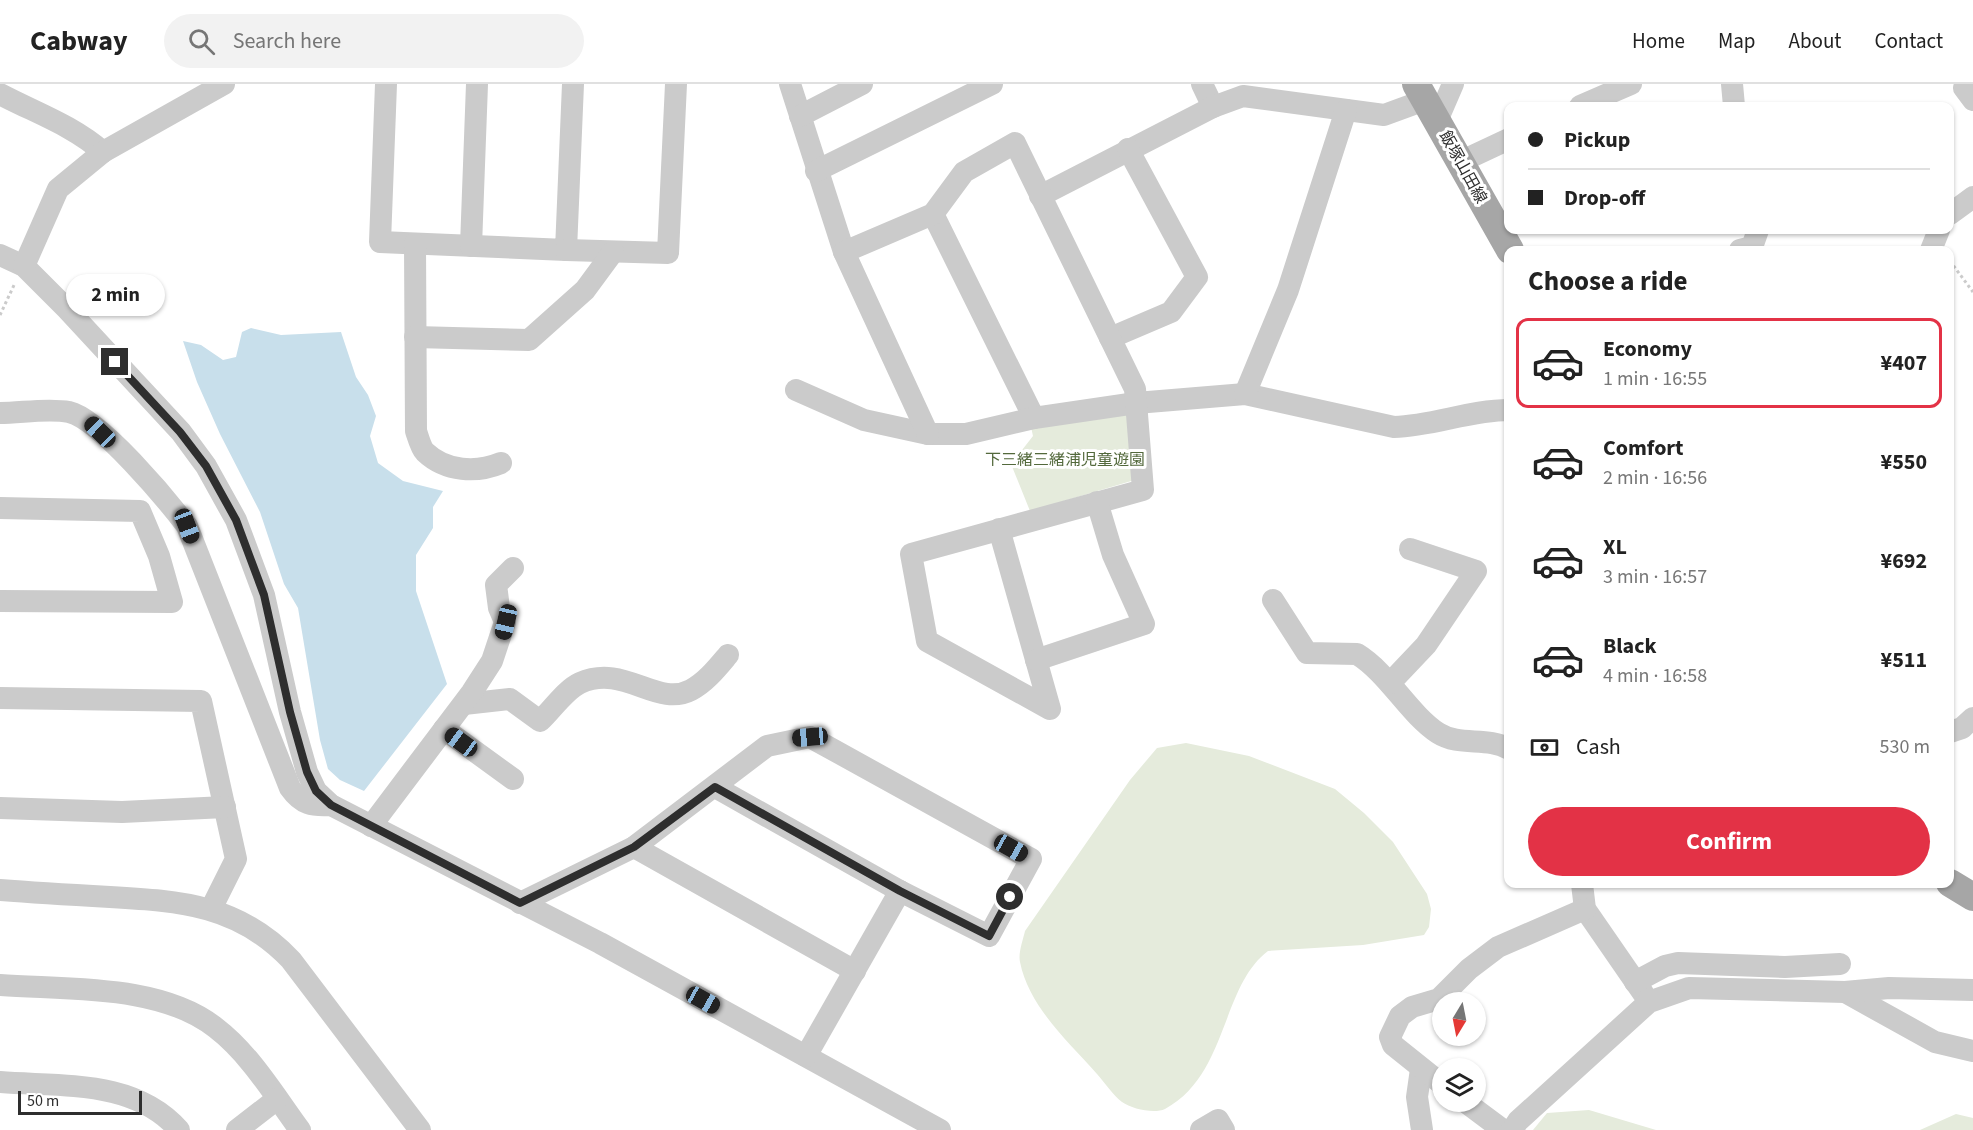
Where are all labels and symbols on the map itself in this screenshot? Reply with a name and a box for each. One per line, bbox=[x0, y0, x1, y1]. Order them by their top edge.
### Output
street label: 飯塚山田線 bbox=[1434, 127, 1492, 207]
callout: 2 min bbox=[66, 275, 164, 317]
route end bbox=[101, 348, 128, 375]
car bbox=[81, 413, 119, 451]
park label: 下三緒三緒浦児童遊園 bbox=[985, 449, 1145, 471]
car bbox=[172, 506, 202, 546]
car bbox=[493, 602, 519, 642]
car bbox=[441, 724, 481, 760]
car bbox=[791, 726, 829, 748]
car bbox=[991, 831, 1031, 865]
route start bbox=[996, 883, 1023, 910]
car bbox=[683, 983, 723, 1017]
north arrow bbox=[1432, 992, 1486, 1046]
scale bar bbox=[18, 1088, 142, 1116]

